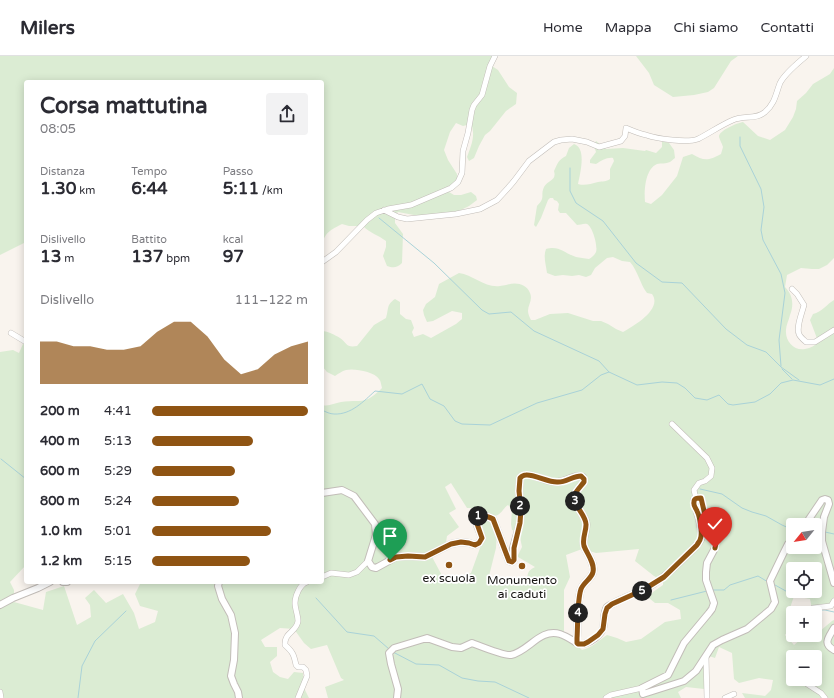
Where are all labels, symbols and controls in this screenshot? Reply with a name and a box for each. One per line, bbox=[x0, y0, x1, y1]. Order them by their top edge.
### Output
text: Milers bbox=[20, 17, 75, 39]
text: Home bbox=[543, 19, 583, 36]
text: Mappa bbox=[605, 19, 652, 36]
text: Chi siamo bbox=[674, 19, 738, 36]
text: Contatti bbox=[760, 19, 814, 36]
text: Corsa mattutina bbox=[40, 93, 208, 119]
button: share bbox=[266, 93, 308, 135]
text: 08:05 bbox=[40, 121, 76, 137]
text: Distanza bbox=[40, 165, 85, 178]
text: Tempo bbox=[131, 165, 167, 178]
text: Passo bbox=[223, 165, 253, 178]
text: 1.30 bbox=[40, 178, 76, 199]
text: 6:44 bbox=[131, 178, 168, 199]
text: 5:11 bbox=[223, 178, 259, 199]
text: km bbox=[76, 184, 95, 197]
text: /km bbox=[259, 184, 283, 197]
text: Dislivello bbox=[40, 233, 86, 246]
text: Battito bbox=[131, 233, 167, 246]
text: kcal bbox=[223, 233, 243, 246]
text: 13 bbox=[40, 246, 61, 267]
text: 137 bbox=[131, 246, 163, 267]
text: 97 bbox=[223, 246, 244, 267]
text: m bbox=[61, 252, 74, 265]
text: bpm bbox=[163, 252, 190, 265]
text: Dislivello bbox=[40, 292, 94, 308]
text: 111–122 m bbox=[235, 292, 308, 308]
text: 200 m bbox=[40, 403, 80, 419]
text: 4:41 bbox=[104, 403, 132, 419]
text: 400 m bbox=[40, 433, 80, 449]
text: 5:13 bbox=[104, 433, 132, 449]
text: 600 m bbox=[40, 463, 80, 479]
text: 5:29 bbox=[104, 463, 132, 479]
pin: 3 bbox=[565, 491, 585, 511]
text: 800 m bbox=[40, 493, 80, 509]
text: 5:24 bbox=[104, 493, 132, 509]
text: 3 bbox=[572, 494, 578, 507]
pin: 2 bbox=[510, 496, 530, 516]
text: 2 bbox=[517, 499, 523, 512]
pin: 1 bbox=[468, 506, 488, 526]
pin bbox=[698, 507, 732, 548]
text: 1 bbox=[475, 509, 481, 522]
icon: check bbox=[704, 513, 726, 535]
north arrow bbox=[786, 518, 822, 554]
map controls bbox=[786, 518, 822, 686]
pin bbox=[373, 519, 407, 560]
text: 1.0 km bbox=[40, 523, 82, 539]
text: 5:01 bbox=[104, 523, 132, 539]
icon: arrive bbox=[379, 525, 401, 547]
text: 1.2 km bbox=[40, 553, 82, 569]
text: 5:15 bbox=[104, 553, 132, 569]
marker: ex scuola bbox=[444, 560, 454, 570]
marker: Monumento ai caduti bbox=[517, 561, 527, 571]
button: locate bbox=[786, 562, 822, 598]
place label: ex scuola bbox=[423, 571, 475, 585]
place label: Monumento ai caduti bbox=[487, 573, 557, 601]
pin: 5 bbox=[632, 581, 652, 601]
text: 5 bbox=[639, 584, 645, 597]
pin: 4 bbox=[568, 603, 588, 623]
text: 4 bbox=[575, 606, 581, 619]
button: + bbox=[786, 606, 822, 642]
button: − bbox=[786, 650, 822, 686]

